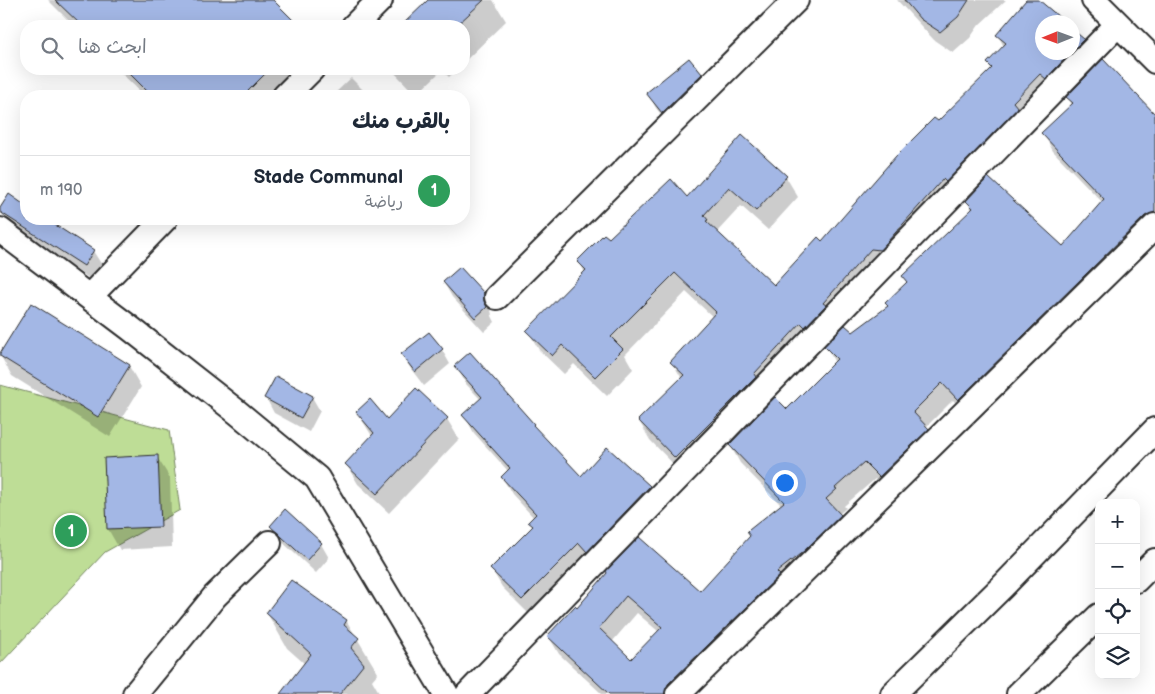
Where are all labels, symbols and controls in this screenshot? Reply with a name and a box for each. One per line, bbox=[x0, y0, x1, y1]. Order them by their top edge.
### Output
north arrow bbox=[1035, 15, 1080, 60]
search box bbox=[20, 20, 470, 75]
icon: search bbox=[38, 34, 66, 62]
text: ابحث هنا bbox=[78, 36, 147, 59]
text: بالقرب منك bbox=[352, 109, 450, 134]
text: Stade Communal bbox=[254, 166, 403, 189]
text: 190 m bbox=[40, 181, 82, 200]
text: 1 bbox=[431, 181, 437, 200]
text: رياضة bbox=[365, 193, 403, 212]
your location bbox=[772, 470, 798, 496]
map controls bbox=[1095, 499, 1140, 679]
button: + bbox=[1095, 499, 1140, 544]
pin: 1 bbox=[55, 512, 87, 550]
button: − bbox=[1095, 544, 1140, 589]
button: locate bbox=[1095, 589, 1140, 634]
button: layers bbox=[1095, 634, 1140, 679]

